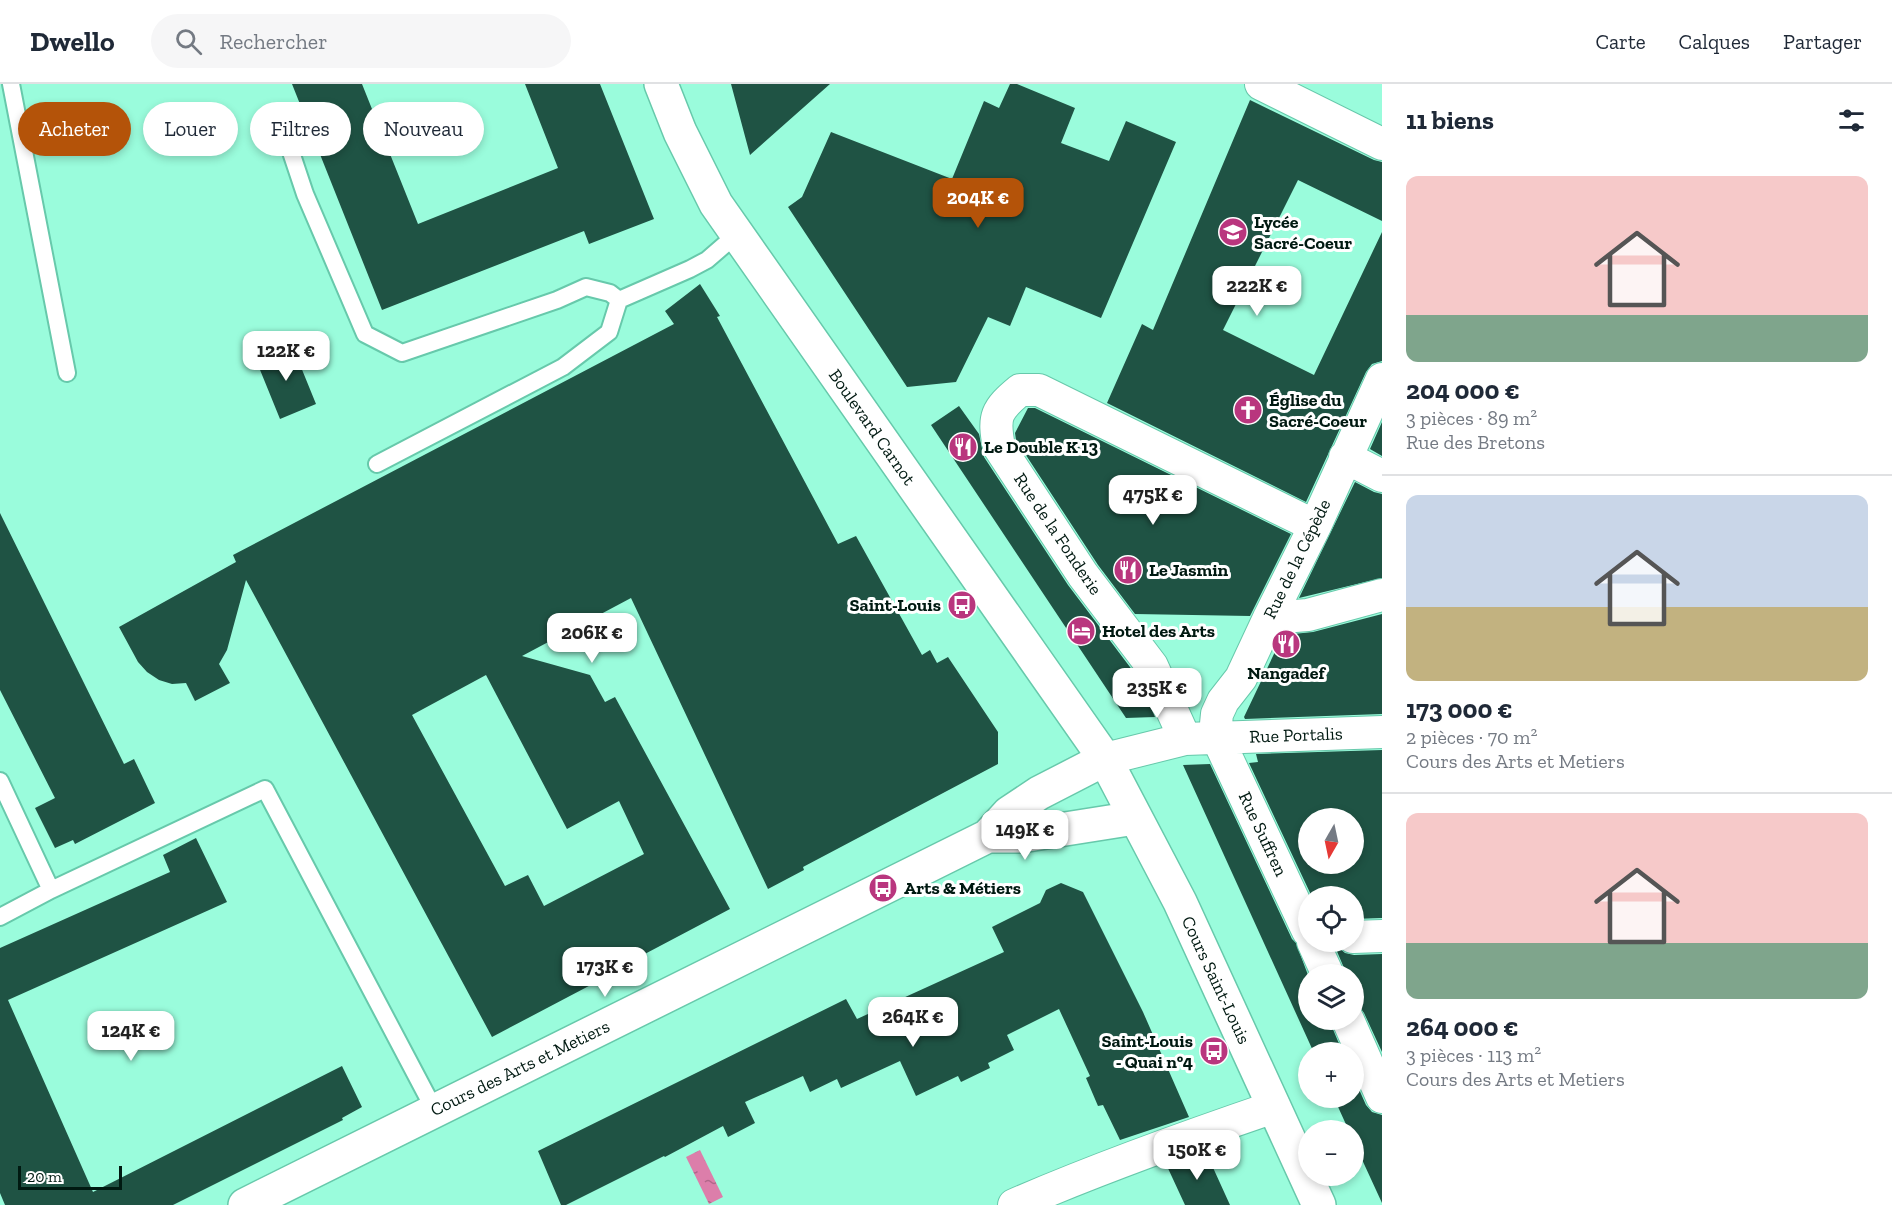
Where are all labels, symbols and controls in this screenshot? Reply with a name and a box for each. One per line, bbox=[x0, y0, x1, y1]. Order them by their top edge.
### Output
search box bbox=[151, 14, 571, 68]
text: Dwello bbox=[30, 25, 115, 58]
icon: search bbox=[172, 25, 205, 58]
text: Rechercher bbox=[220, 28, 327, 55]
text: Carte bbox=[1595, 29, 1646, 54]
text: Calques bbox=[1679, 29, 1750, 54]
text: Partager bbox=[1783, 29, 1862, 54]
chip: Acheter bbox=[18, 102, 131, 156]
chip: Louer bbox=[143, 102, 238, 156]
chip: Filtres bbox=[250, 102, 351, 156]
chip: Nouveau bbox=[363, 102, 484, 156]
text: 11 biens bbox=[1406, 104, 1494, 136]
icon: filters bbox=[1835, 104, 1868, 137]
pin: 204K € bbox=[929, 178, 1027, 229]
text: 204K € bbox=[947, 185, 1009, 209]
place label: Lycée Sacré-Coeur bbox=[1254, 211, 1352, 254]
icon: home bbox=[1583, 215, 1691, 323]
school or university icon: Lycée Sacré-Coeur bbox=[1217, 216, 1249, 248]
pin: 222K € bbox=[1208, 266, 1306, 317]
text: 222K € bbox=[1226, 273, 1288, 297]
pin: 122K € bbox=[237, 331, 335, 382]
text: 122K € bbox=[257, 338, 315, 362]
street label: Boulevard Carnot bbox=[824, 365, 920, 490]
text: 204 000 € bbox=[1406, 374, 1520, 406]
place label: Église du Sacré-Coeur bbox=[1269, 389, 1367, 432]
church icon: Église du Sacré-Coeur bbox=[1232, 394, 1264, 426]
text: 3 pièces · 89 m² bbox=[1406, 406, 1537, 430]
text: Rue des Bretons bbox=[1406, 430, 1545, 454]
restaurant icon: Le Double K 13 bbox=[947, 431, 979, 463]
place label: Le Double K 13 bbox=[984, 436, 1098, 458]
street label: Rue de la Fonderie bbox=[1009, 469, 1107, 599]
pin: 475K € bbox=[1104, 475, 1202, 526]
text: 475K € bbox=[1123, 482, 1183, 506]
street label: Rue de la Cépède bbox=[1258, 496, 1336, 622]
icon: home bbox=[1583, 534, 1691, 642]
restaurant icon: Le Jasmin bbox=[1112, 554, 1144, 586]
place label: Le Jasmin bbox=[1149, 559, 1229, 581]
bus stop icon: Saint-Louis bbox=[946, 589, 978, 621]
place label: Saint-Louis bbox=[850, 594, 941, 616]
pin: 206K € bbox=[543, 613, 641, 664]
hotel icon: Hotel des Arts bbox=[1065, 615, 1097, 647]
text: 206K € bbox=[561, 620, 623, 644]
place label: Hotel des Arts bbox=[1102, 620, 1215, 642]
restaurant icon: Nangadef bbox=[1270, 628, 1302, 660]
place label: Nangadef bbox=[1247, 662, 1327, 684]
pin: 235K € bbox=[1108, 668, 1206, 719]
text: 235K € bbox=[1127, 675, 1187, 699]
text: 173 000 € bbox=[1406, 693, 1513, 725]
street label: Rue Portalis bbox=[1249, 722, 1343, 748]
text: 2 pièces · 70 m² bbox=[1406, 725, 1537, 749]
text: Cours des Arts et Metiers bbox=[1406, 749, 1625, 773]
street label: Rue Suffren bbox=[1234, 788, 1292, 880]
north arrow bbox=[1298, 808, 1364, 874]
map controls bbox=[1298, 808, 1364, 1186]
pin: 149K € bbox=[976, 810, 1074, 861]
text: 149K € bbox=[995, 817, 1055, 841]
icon: home bbox=[1583, 852, 1691, 960]
bus stop icon: Arts & Métiers bbox=[867, 872, 899, 904]
place label: Arts & Métiers bbox=[904, 877, 1021, 899]
button: locate bbox=[1298, 886, 1364, 952]
street label: Cours Saint-Louis bbox=[1177, 912, 1255, 1048]
pin: 173K € bbox=[556, 947, 654, 998]
text: 173K € bbox=[576, 954, 634, 978]
button: layers bbox=[1298, 964, 1364, 1030]
pin: 264K € bbox=[864, 997, 962, 1048]
text: 264K € bbox=[882, 1004, 944, 1028]
pin: 124K € bbox=[82, 1011, 180, 1062]
text: 264 000 € bbox=[1406, 1011, 1519, 1043]
street label: Cours des Arts et Metiers bbox=[427, 1015, 613, 1121]
text: 124K € bbox=[101, 1018, 161, 1042]
place label: Saint-Louis - Quai n°4 bbox=[1102, 1030, 1193, 1073]
bus stop icon: Saint-Louis - Quai n°4 bbox=[1198, 1035, 1230, 1067]
button: + bbox=[1298, 1042, 1364, 1108]
text: 3 pièces · 113 m² bbox=[1406, 1043, 1541, 1067]
text: Cours des Arts et Metiers bbox=[1406, 1067, 1625, 1091]
button: − bbox=[1298, 1120, 1364, 1186]
pin: 150K € bbox=[1148, 1130, 1246, 1181]
text: 150K € bbox=[1167, 1137, 1227, 1161]
scale bar bbox=[18, 1163, 122, 1190]
text: 20 m bbox=[27, 1167, 62, 1186]

